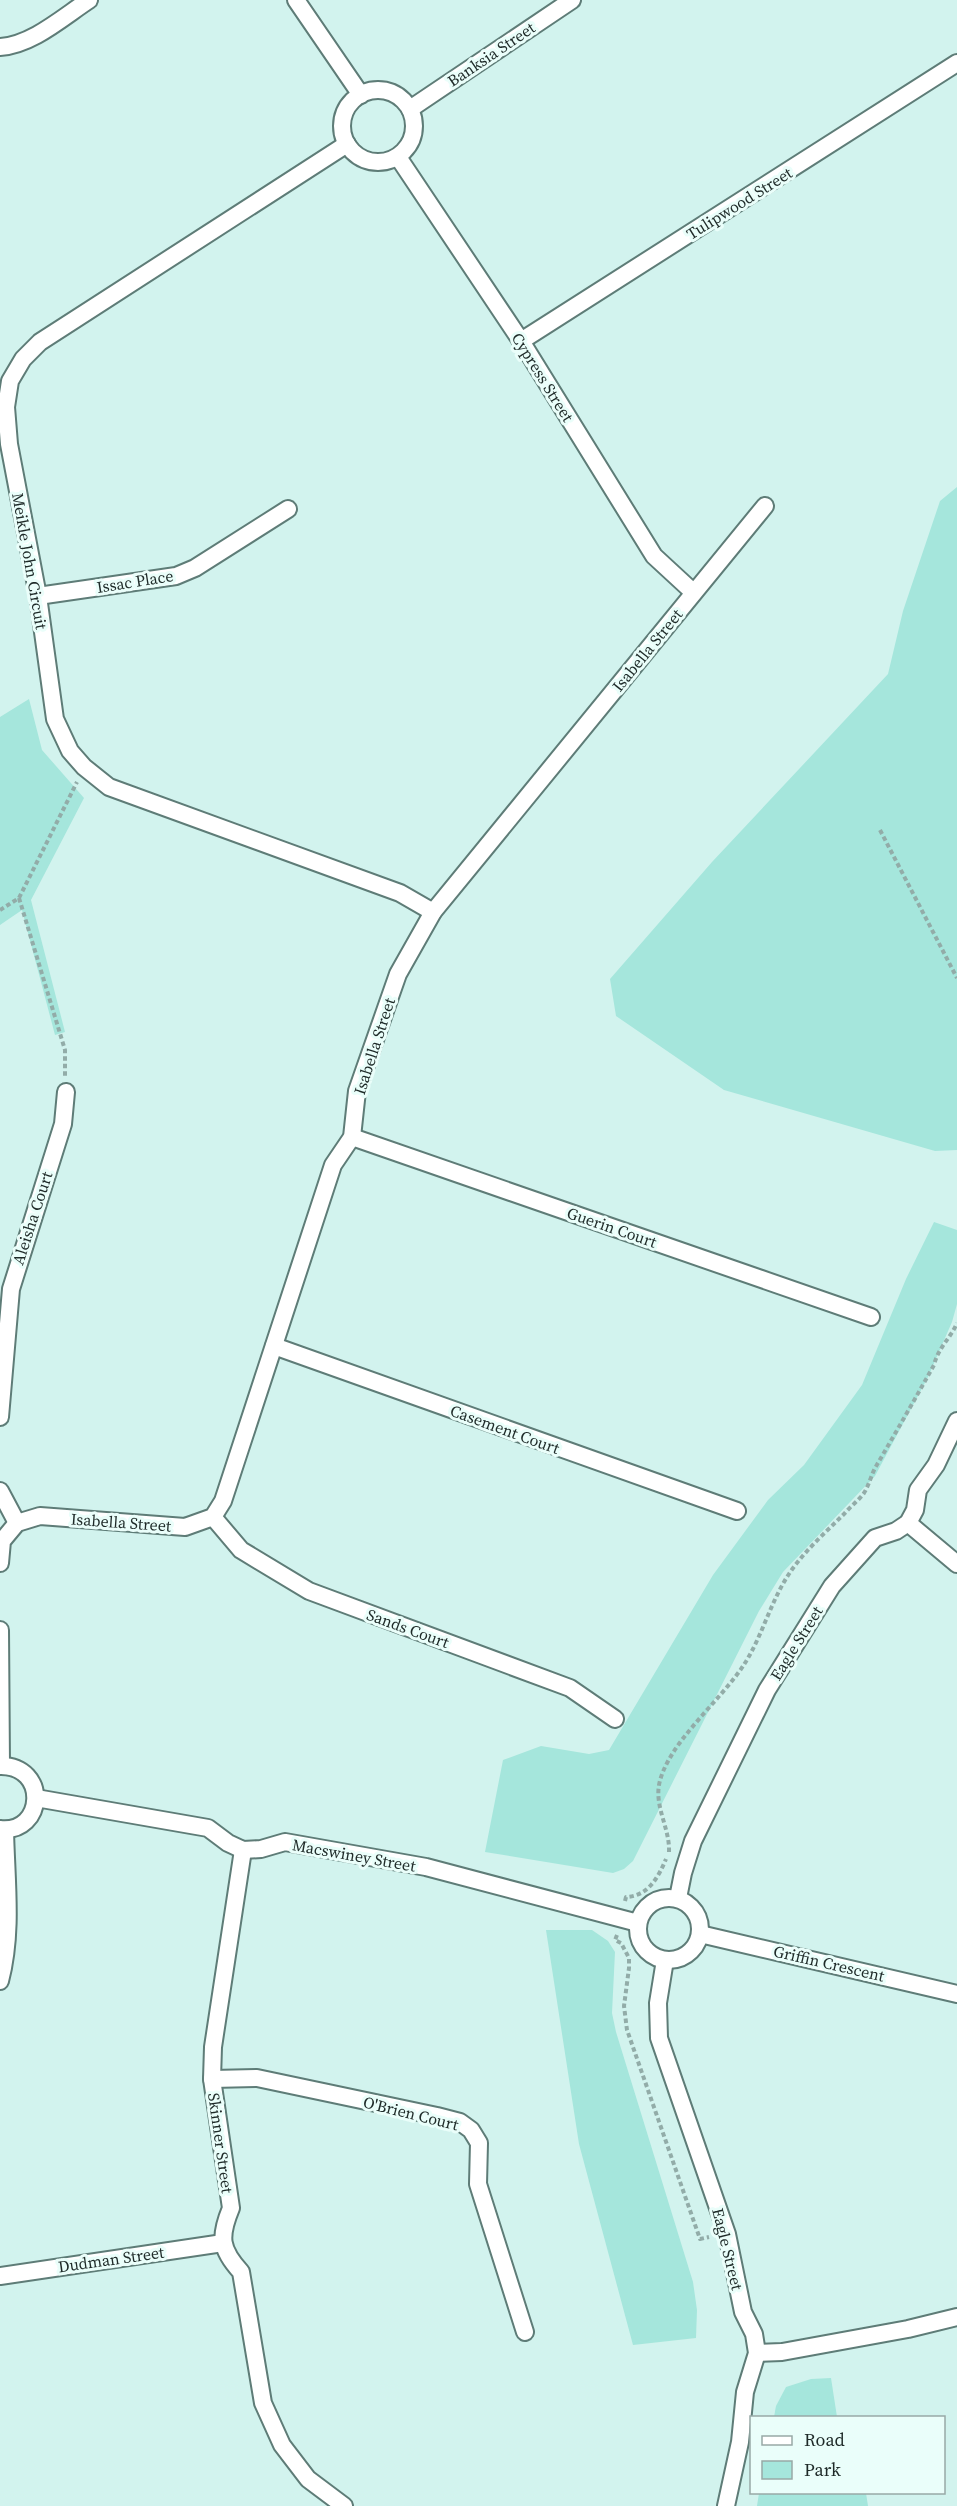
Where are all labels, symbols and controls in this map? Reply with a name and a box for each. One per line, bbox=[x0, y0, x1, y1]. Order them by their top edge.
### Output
street label: Banksia Street bbox=[443, 16, 540, 91]
street label: Tulipwood Street bbox=[682, 161, 797, 244]
street label: Cypress Street bbox=[507, 328, 580, 426]
street label: Meikle John Circuit bbox=[7, 491, 53, 632]
street label: Issac Place bbox=[95, 564, 175, 598]
street label: Isabella Street bbox=[607, 603, 688, 696]
street label: Isabella Street bbox=[348, 994, 400, 1097]
street label: Aleisha Court bbox=[7, 1168, 58, 1267]
street label: Guerin Court bbox=[564, 1201, 661, 1253]
street label: Casement Court bbox=[447, 1399, 563, 1459]
street label: Isabella Street bbox=[70, 1508, 173, 1537]
street label: Eagle Street bbox=[764, 1601, 828, 1684]
street label: Sands Court bbox=[364, 1603, 453, 1653]
street label: Macswiney Street bbox=[291, 1833, 418, 1877]
street label: Griffin Crescent bbox=[771, 1940, 887, 1987]
street label: Skinner Street bbox=[203, 2091, 239, 2195]
street label: O'Brien Court bbox=[361, 2091, 462, 2136]
street label: Eagle Street bbox=[707, 2206, 749, 2293]
street label: Dudman Street bbox=[57, 2241, 166, 2277]
legend bbox=[750, 2416, 945, 2494]
text: Road bbox=[804, 2427, 845, 2452]
text: Park bbox=[804, 2457, 841, 2482]

